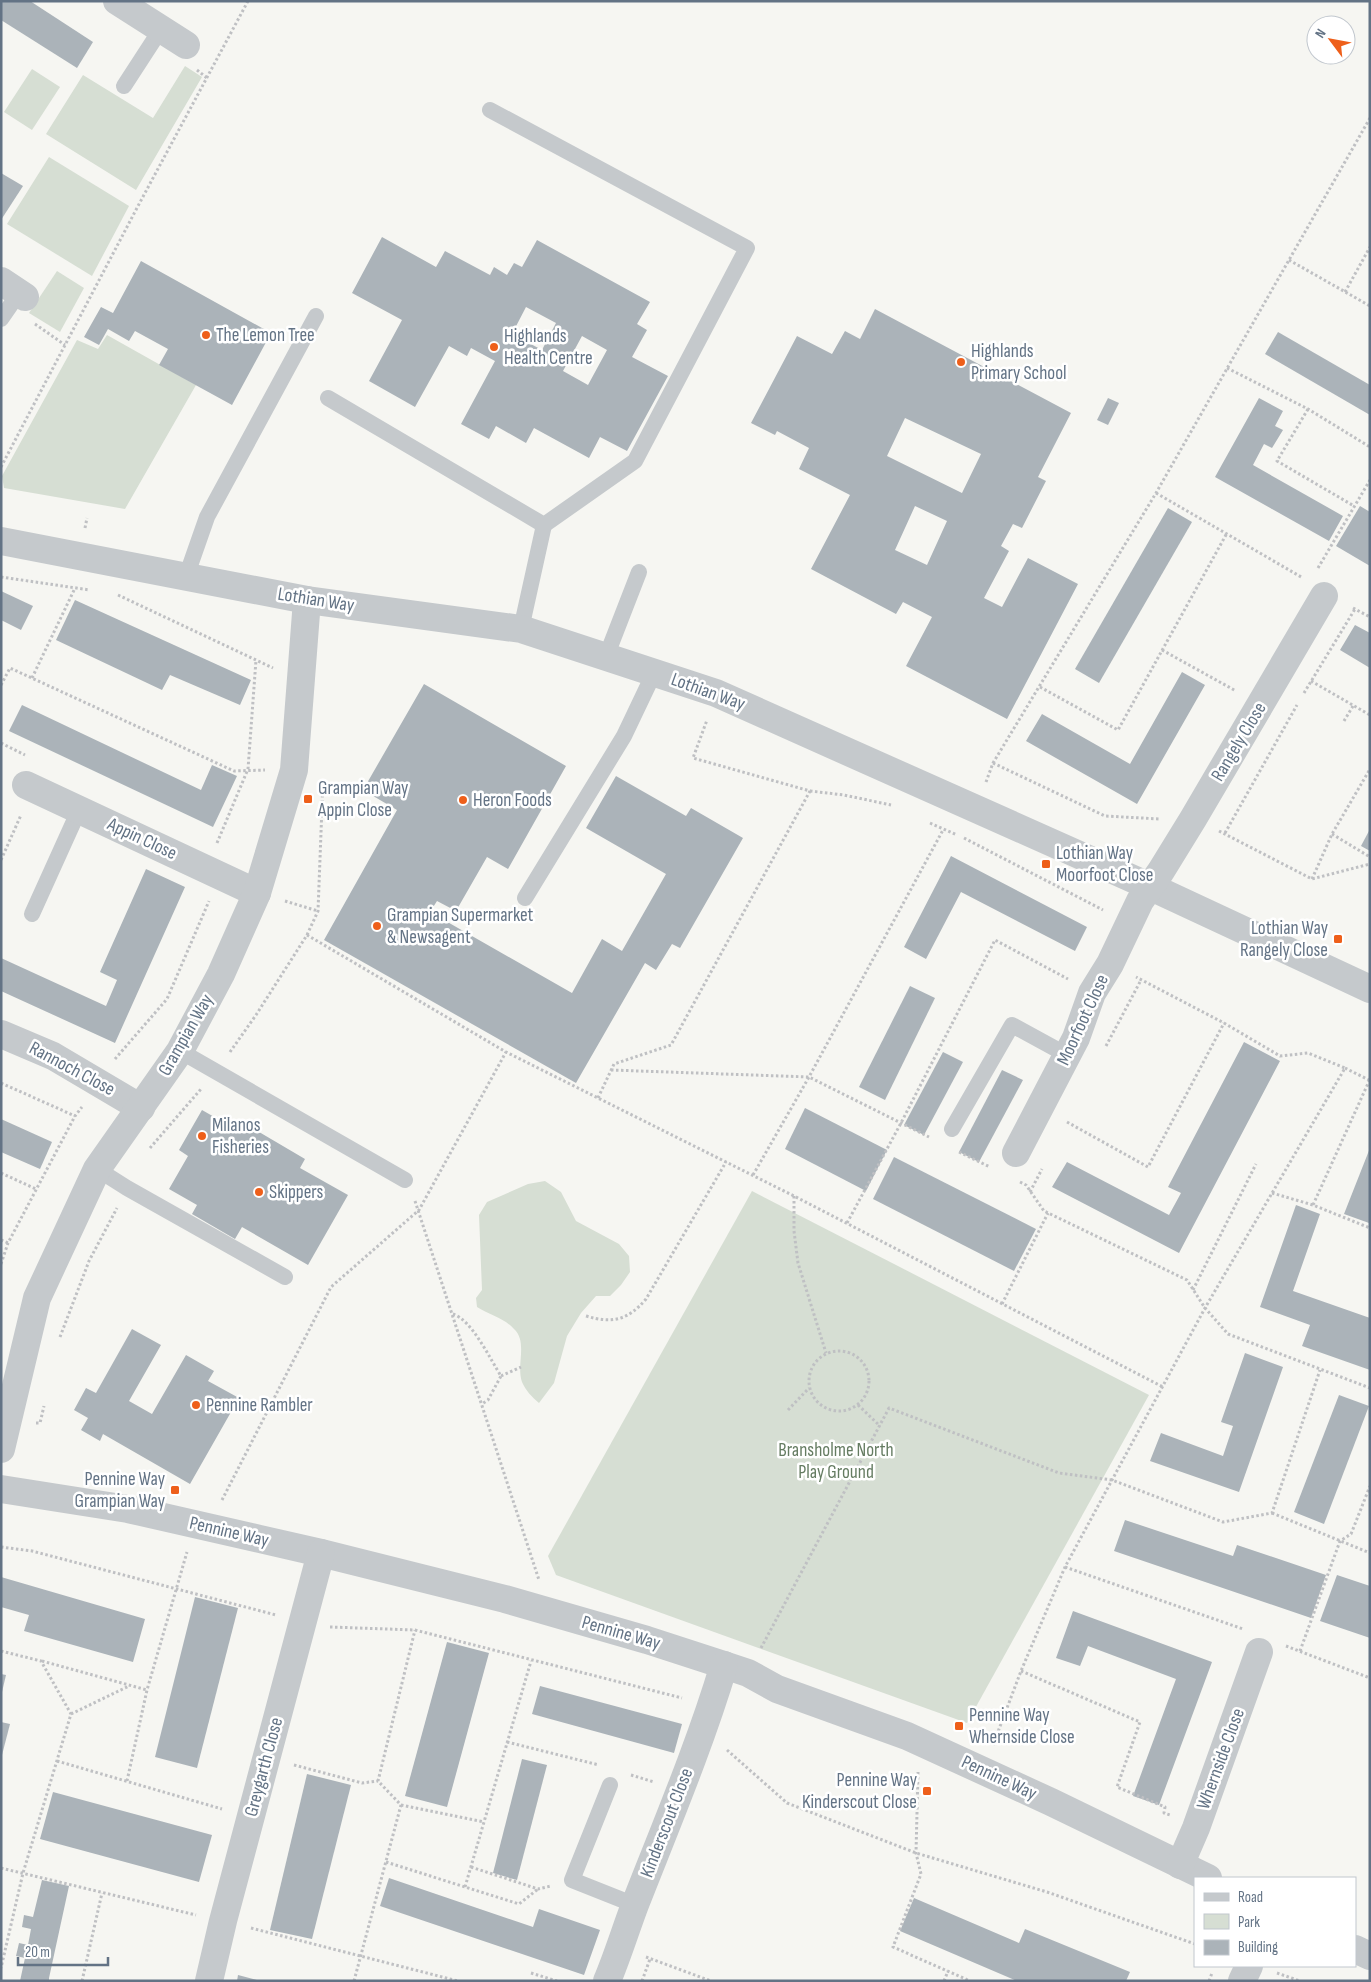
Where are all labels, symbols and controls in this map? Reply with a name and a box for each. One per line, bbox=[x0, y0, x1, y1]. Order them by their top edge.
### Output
north arrow bbox=[1306, 15, 1356, 65]
text: N bbox=[1311, 26, 1330, 41]
place label: The Lemon Tree bbox=[216, 324, 315, 347]
place label: Highlands Health Centre bbox=[504, 325, 593, 370]
marker: The Lemon Tree bbox=[200, 329, 212, 341]
place label: Highlands Primary School bbox=[971, 340, 1067, 385]
marker: Highlands Health Centre bbox=[488, 341, 500, 353]
marker: Highlands Primary School bbox=[955, 356, 967, 368]
street label: Lothian Way bbox=[276, 583, 356, 617]
street label: Lothian Way bbox=[668, 668, 749, 716]
street label: Rangely Close bbox=[1206, 698, 1272, 786]
place label: Grampian Way Appin Close bbox=[317, 777, 409, 822]
place label: Heron Foods bbox=[473, 789, 552, 812]
marker: Grampian Way Appin Close bbox=[302, 793, 314, 805]
marker: Heron Foods bbox=[457, 794, 469, 806]
street label: Appin Close bbox=[103, 813, 180, 865]
place label: Lothian Way Moorfoot Close bbox=[1056, 842, 1154, 887]
marker: Lothian Way Moorfoot Close bbox=[1040, 858, 1052, 870]
place label: Grampian Supermarket & Newsagent bbox=[387, 904, 534, 949]
place label: Lothian Way Rangely Close bbox=[1240, 917, 1329, 962]
marker: Grampian Supermarket & Newsagent bbox=[371, 920, 383, 932]
marker: Lothian Way Rangely Close bbox=[1332, 933, 1344, 945]
street label: Moorfoot Close bbox=[1052, 971, 1114, 1069]
street label: Grampian Way bbox=[153, 990, 219, 1080]
street label: Rannoch Close bbox=[25, 1037, 119, 1101]
place label: Milanos Fisheries bbox=[212, 1114, 269, 1159]
marker: Milanos Fisheries bbox=[196, 1130, 208, 1142]
place label: Skippers bbox=[269, 1181, 323, 1204]
marker: Skippers bbox=[253, 1186, 265, 1198]
place label: Pennine Rambler bbox=[206, 1394, 313, 1417]
marker: Pennine Rambler bbox=[190, 1399, 202, 1411]
park label: Bransholme North Play Ground bbox=[778, 1439, 894, 1484]
place label: Pennine Way Grampian Way bbox=[75, 1468, 166, 1513]
marker: Pennine Way Grampian Way bbox=[169, 1484, 181, 1496]
street label: Pennine Way bbox=[187, 1512, 272, 1552]
street label: Pennine Way bbox=[579, 1611, 664, 1655]
place label: Pennine Way Whernside Close bbox=[969, 1704, 1075, 1749]
street label: Whernside Close bbox=[1192, 1705, 1250, 1813]
street label: Greygarth Close bbox=[240, 1715, 288, 1819]
marker: Pennine Way Whernside Close bbox=[953, 1720, 965, 1732]
street label: Pennine Way bbox=[958, 1751, 1041, 1806]
street label: Kinderscout Close bbox=[636, 1765, 698, 1881]
place label: Pennine Way Kinderscout Close bbox=[802, 1769, 918, 1814]
marker: Pennine Way Kinderscout Close bbox=[921, 1785, 933, 1797]
legend bbox=[1194, 1877, 1356, 1967]
text: Road bbox=[1238, 1888, 1263, 1907]
text: Park bbox=[1238, 1913, 1260, 1932]
scale bar bbox=[18, 1934, 108, 1966]
text: Building bbox=[1238, 1938, 1278, 1957]
text: 20 m bbox=[25, 1943, 50, 1962]

